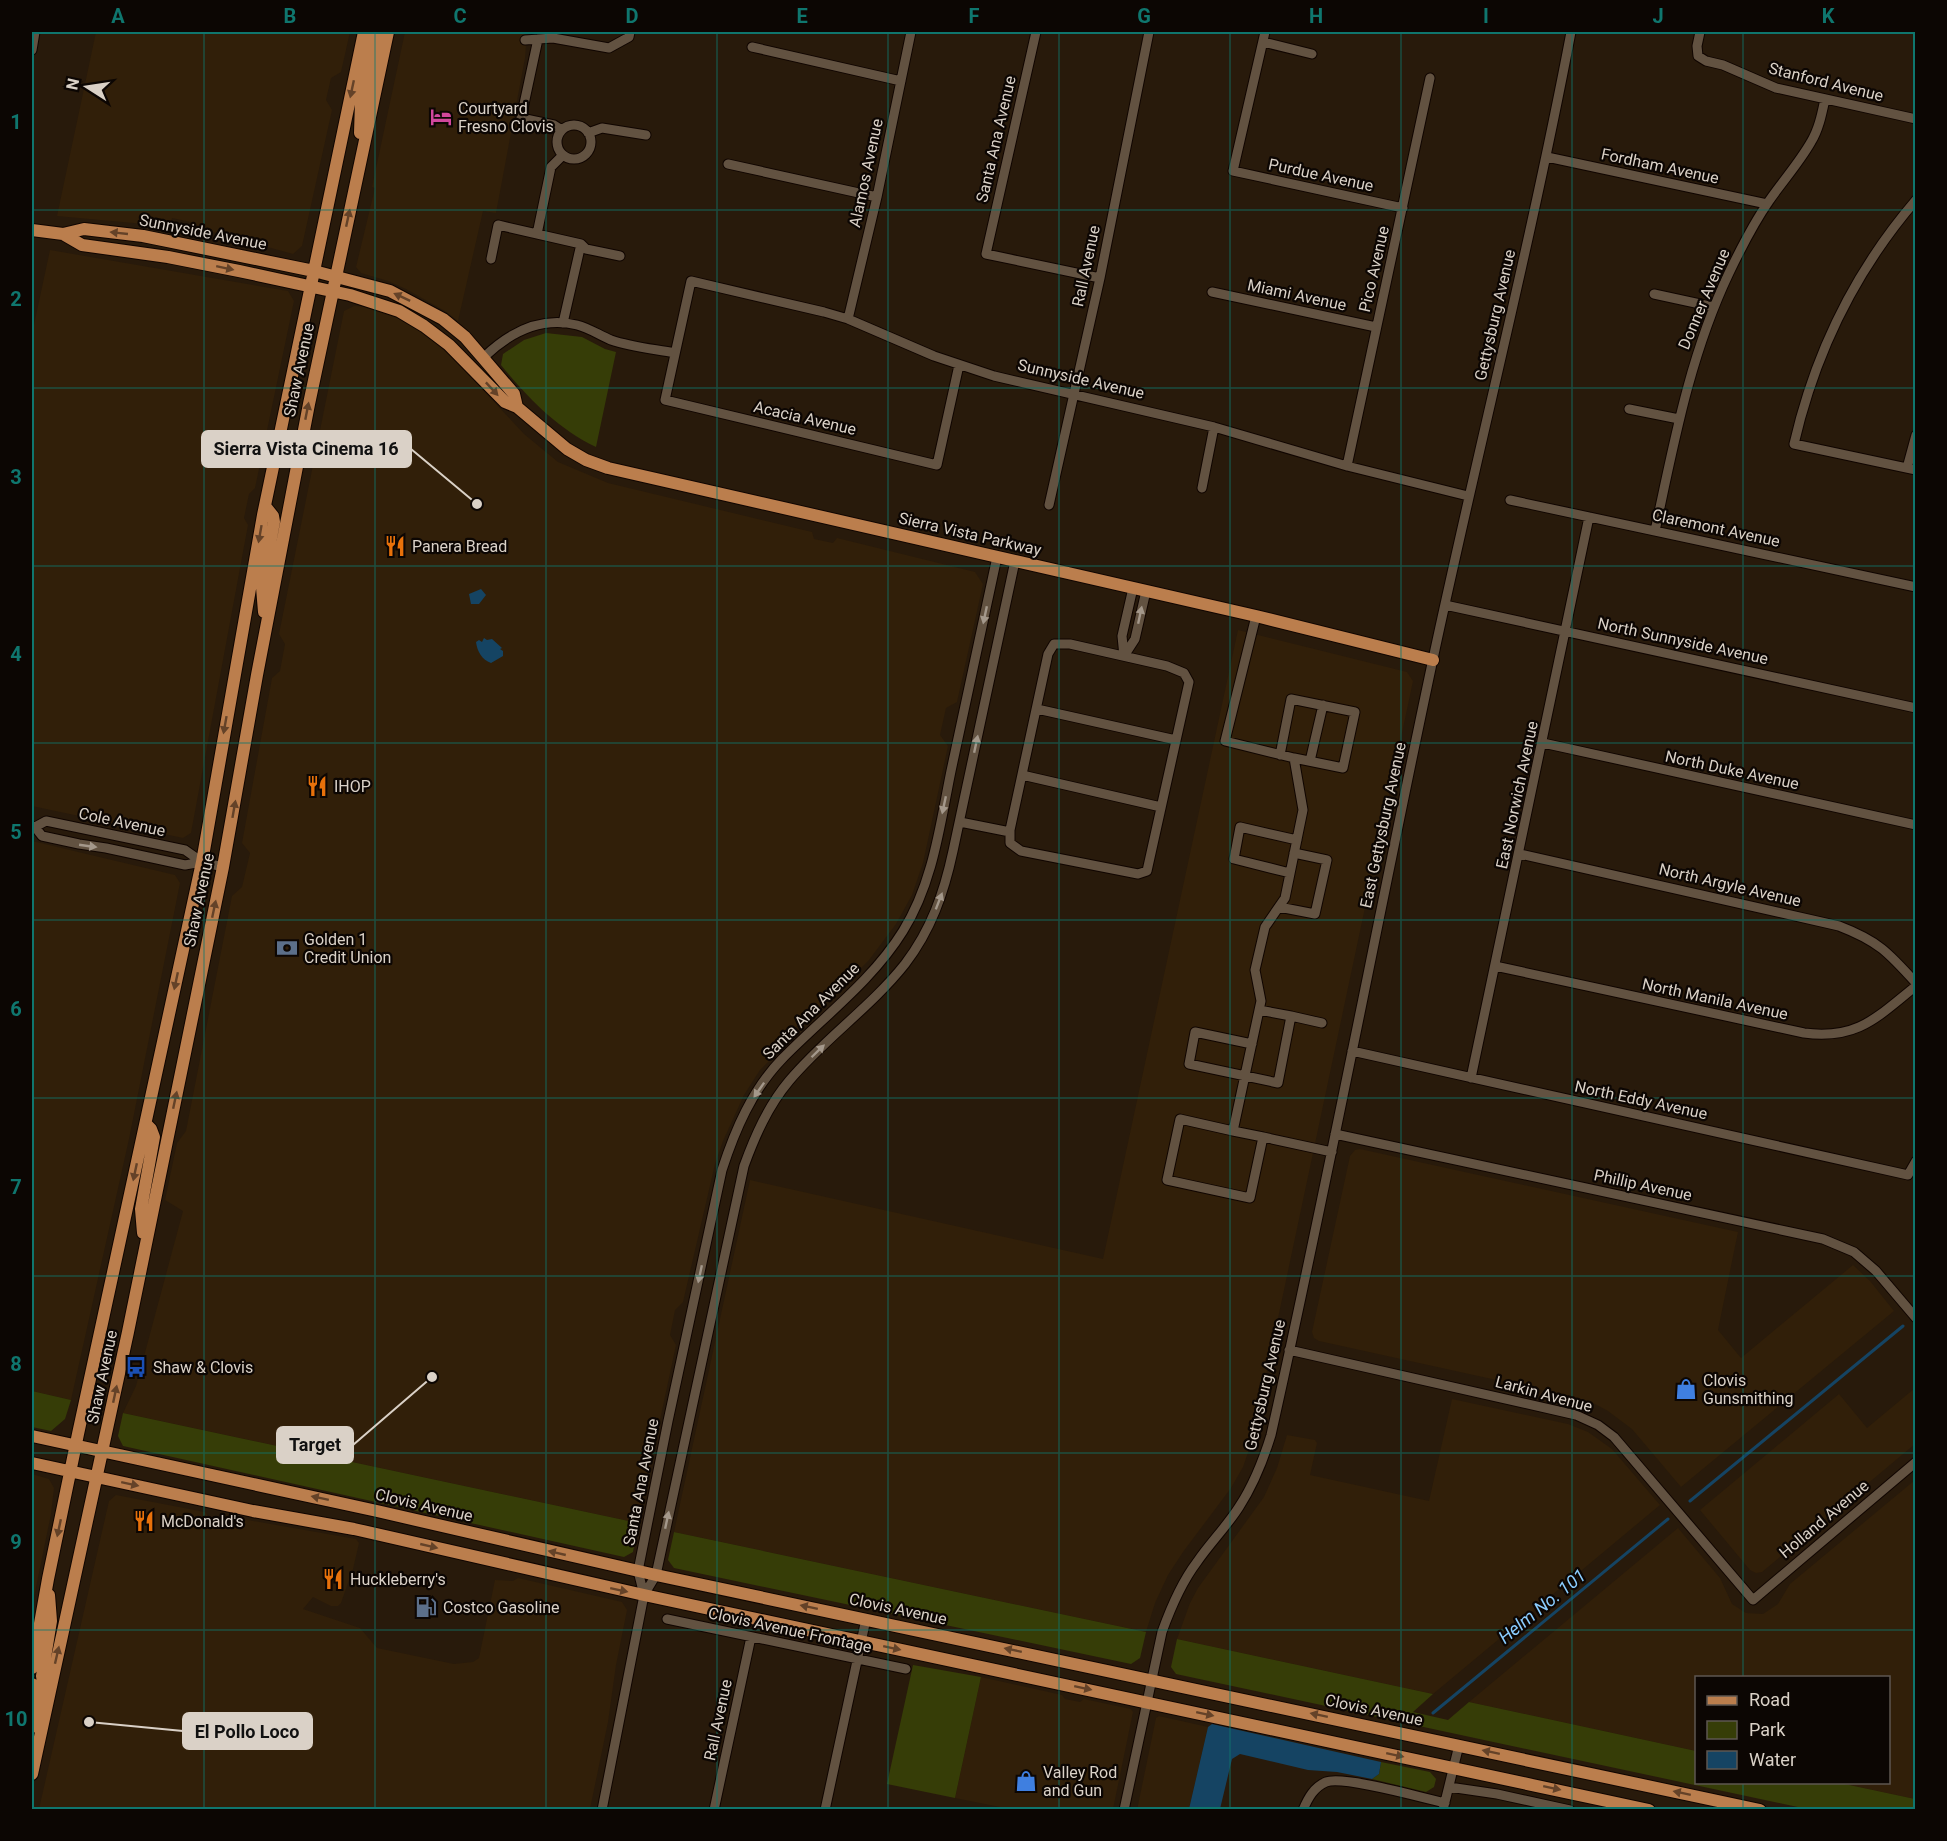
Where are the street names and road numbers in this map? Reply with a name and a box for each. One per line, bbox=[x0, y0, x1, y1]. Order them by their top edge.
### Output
street label: Stanford Avenue bbox=[1767, 59, 1885, 105]
street label: Santa Ana Avenue bbox=[972, 74, 1020, 204]
street label: Alamos Avenue bbox=[845, 117, 887, 229]
street label: Fordham Avenue bbox=[1599, 144, 1721, 188]
street label: Purdue Avenue bbox=[1267, 155, 1375, 195]
street label: Sunnyside Avenue bbox=[138, 210, 268, 254]
street label: Rall Avenue bbox=[1068, 224, 1104, 308]
street label: Pico Avenue bbox=[1355, 224, 1393, 314]
street label: Donner Avenue bbox=[1674, 246, 1734, 352]
street label: Gettysburg Avenue bbox=[1471, 248, 1519, 382]
street label: Miami Avenue bbox=[1246, 275, 1348, 315]
street label: Shaw Avenue bbox=[280, 321, 318, 419]
street label: Sunnyside Avenue bbox=[1016, 355, 1146, 403]
street label: Acacia Avenue bbox=[752, 397, 858, 439]
street label: Claremont Avenue bbox=[1650, 505, 1782, 551]
street label: Sierra Vista Parkway bbox=[897, 508, 1044, 560]
street label: North Sunnyside Avenue bbox=[1596, 614, 1770, 668]
street label: East Norwich Avenue bbox=[1492, 719, 1542, 871]
street label: East Gettysburg Avenue bbox=[1356, 740, 1410, 910]
street label: North Duke Avenue bbox=[1663, 747, 1801, 793]
street label: Cole Avenue bbox=[77, 804, 167, 840]
street label: Shaw Avenue bbox=[180, 851, 218, 949]
street label: North Argyle Avenue bbox=[1657, 859, 1803, 911]
street label: Santa Ana Avenue bbox=[759, 959, 863, 1063]
street label: North Manila Avenue bbox=[1640, 974, 1790, 1024]
street label: North Eddy Avenue bbox=[1573, 1077, 1709, 1123]
street label: Phillip Avenue bbox=[1592, 1165, 1694, 1205]
street label: Gettysburg Avenue bbox=[1241, 1318, 1289, 1452]
street label: Shaw Avenue bbox=[83, 1328, 121, 1426]
street label: Larkin Avenue bbox=[1493, 1372, 1595, 1416]
street label: Santa Ana Avenue bbox=[619, 1417, 663, 1547]
street label: Holland Avenue bbox=[1775, 1476, 1873, 1562]
street label: Clovis Avenue bbox=[373, 1485, 475, 1525]
street label: Clovis Avenue bbox=[847, 1589, 949, 1629]
street label: Clovis Avenue Frontage bbox=[706, 1603, 874, 1657]
street label: Rall Avenue bbox=[700, 1678, 736, 1762]
street label: Clovis Avenue bbox=[1323, 1690, 1425, 1730]

